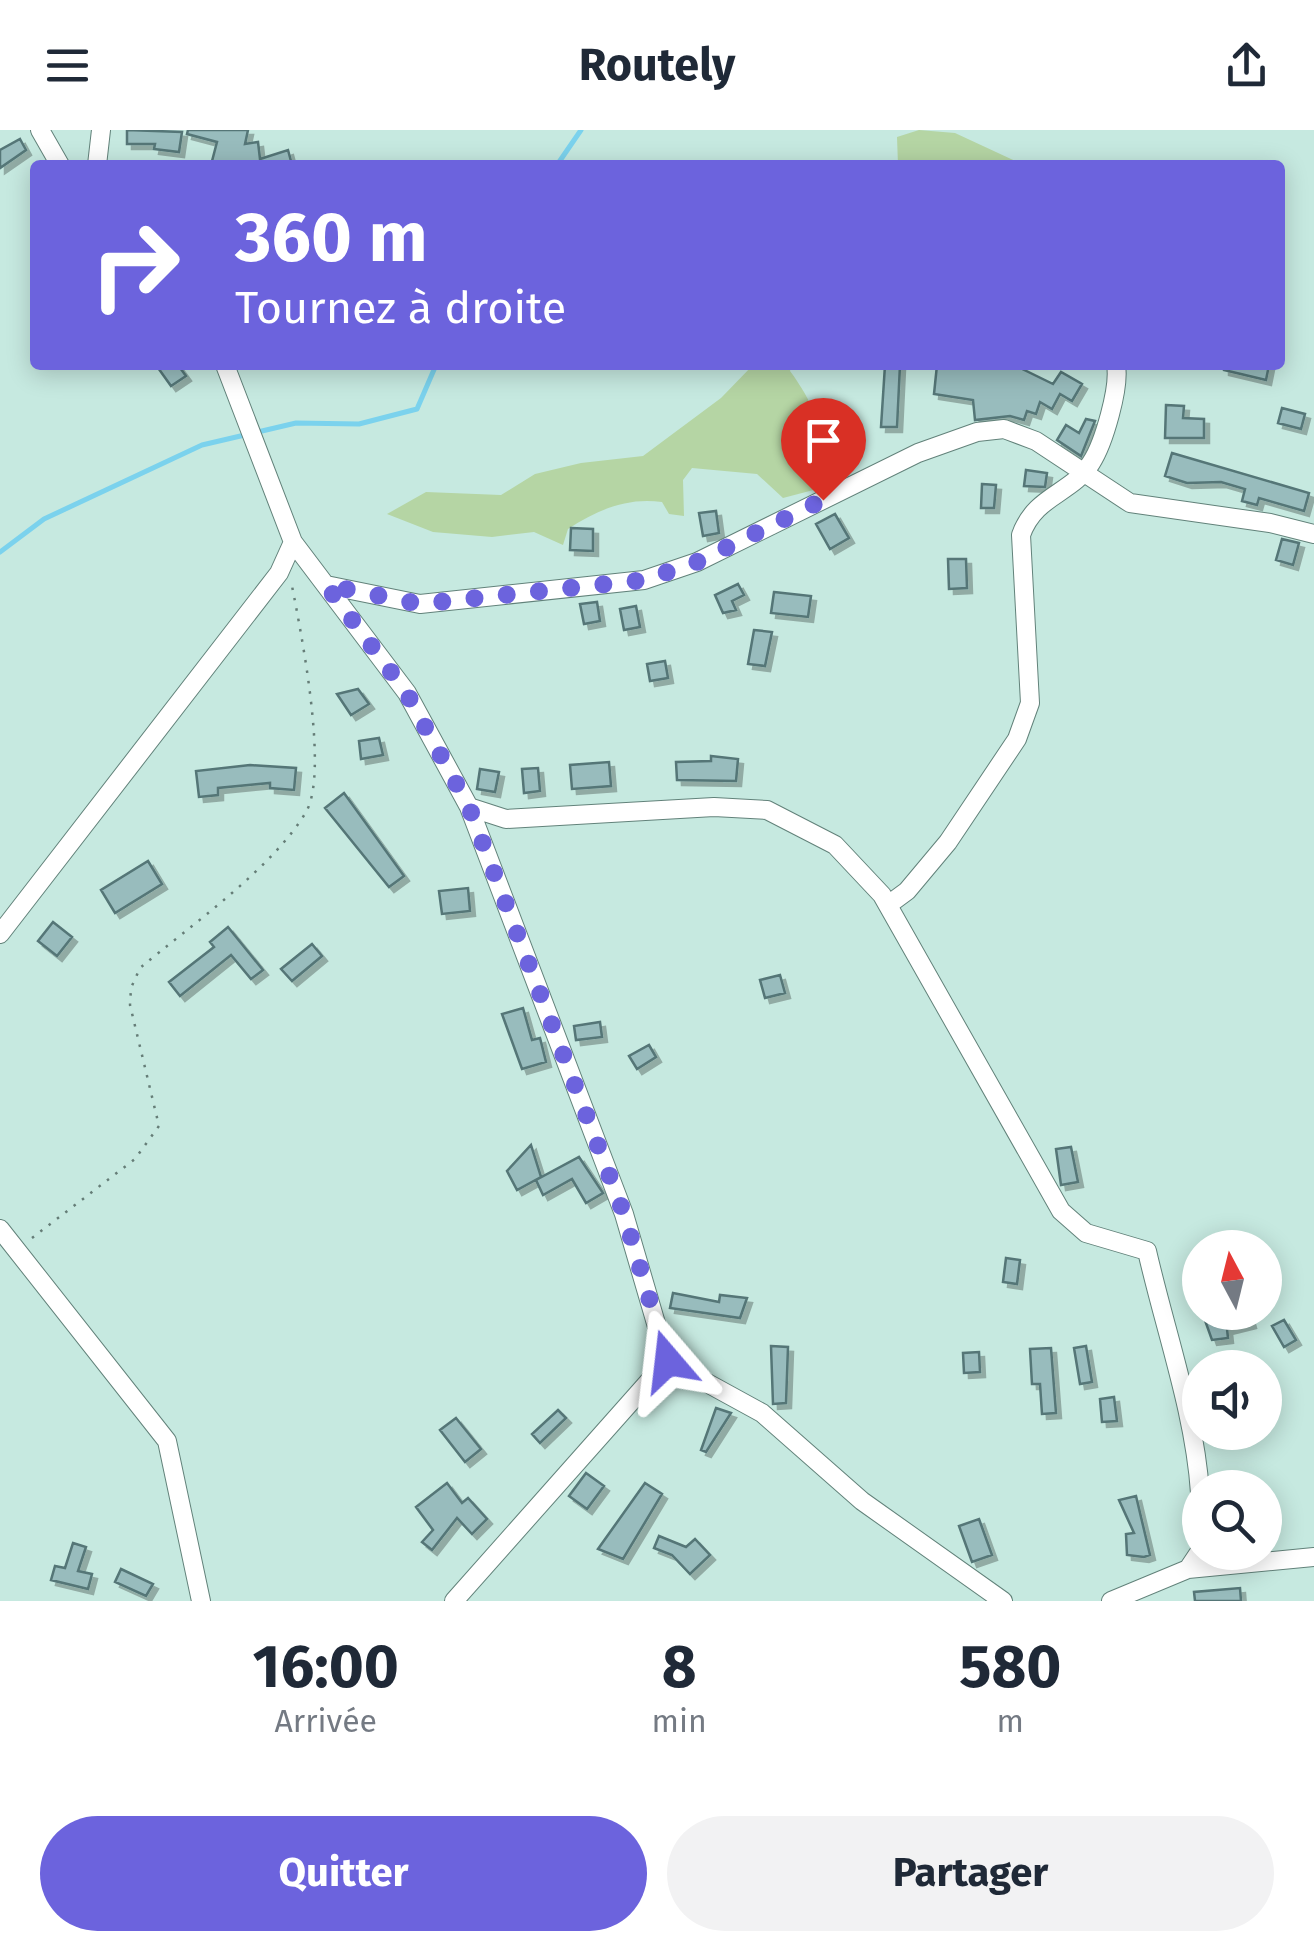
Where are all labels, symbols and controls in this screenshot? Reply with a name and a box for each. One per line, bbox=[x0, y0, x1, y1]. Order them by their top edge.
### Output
icon: menu bbox=[40, 38, 95, 93]
text: Routely bbox=[579, 38, 735, 92]
icon: share bbox=[1219, 38, 1274, 93]
text: 360 m bbox=[235, 196, 428, 280]
icon: right bbox=[70, 200, 200, 330]
text: Tournez à droite bbox=[235, 281, 566, 335]
pin bbox=[781, 398, 866, 501]
icon: arrive bbox=[796, 413, 851, 468]
north arrow bbox=[1182, 1230, 1282, 1330]
map controls bbox=[1182, 1230, 1282, 1570]
position arrow bbox=[616, 1309, 720, 1413]
button: sound bbox=[1182, 1350, 1282, 1450]
button: search bbox=[1182, 1470, 1282, 1570]
text: 16:00 bbox=[253, 1631, 399, 1703]
text: 8 bbox=[662, 1631, 697, 1703]
text: 580 bbox=[959, 1631, 1061, 1703]
text: Arrivée bbox=[274, 1702, 377, 1740]
text: min bbox=[651, 1702, 707, 1740]
text: m bbox=[997, 1702, 1024, 1740]
button: Quitter bbox=[40, 1816, 647, 1931]
button: Partager bbox=[667, 1816, 1274, 1931]

